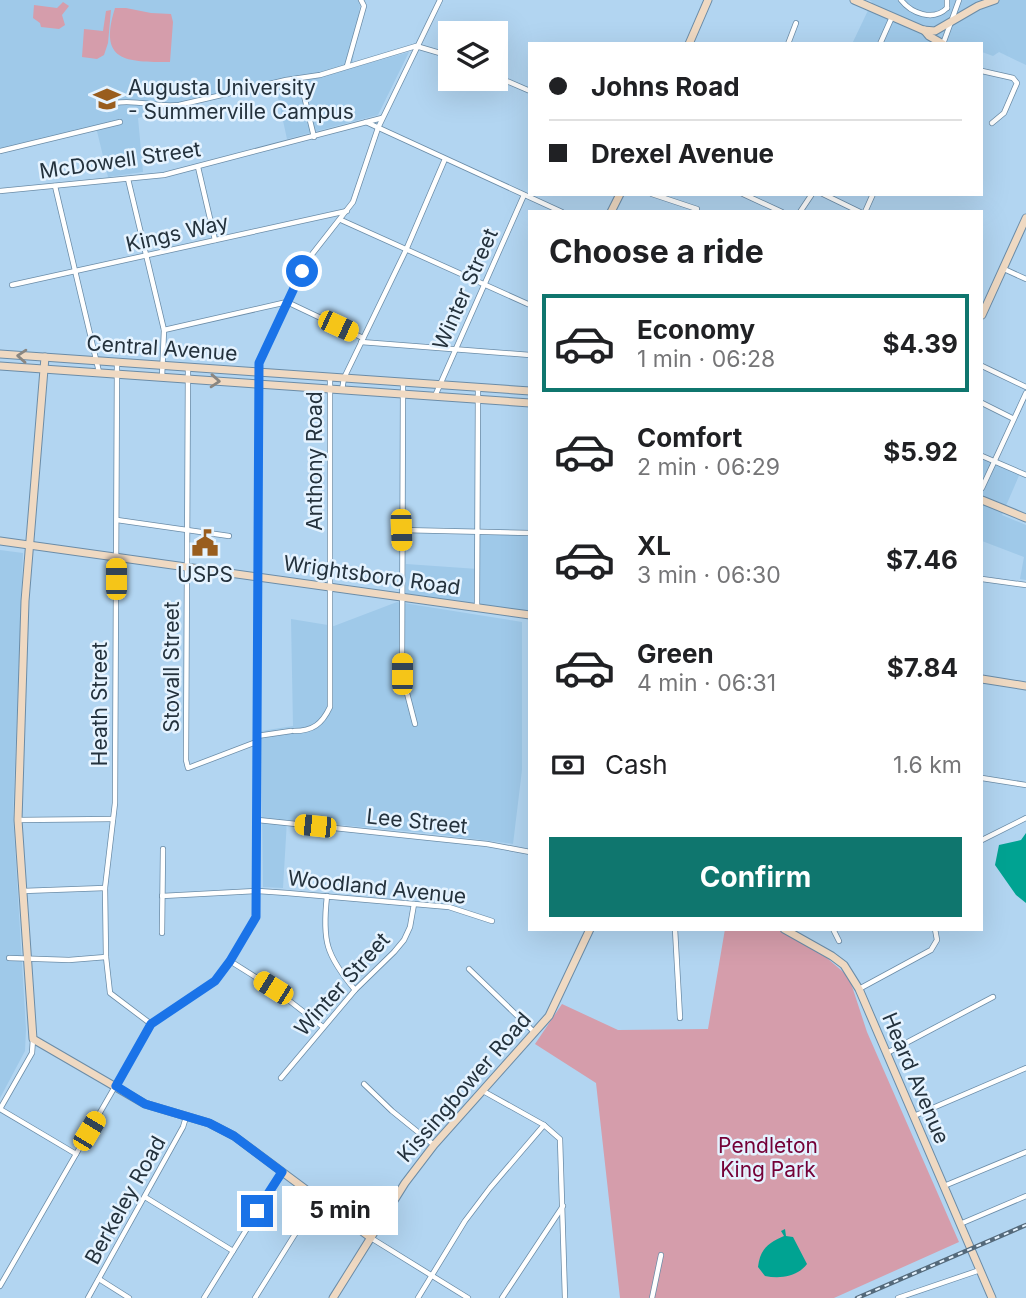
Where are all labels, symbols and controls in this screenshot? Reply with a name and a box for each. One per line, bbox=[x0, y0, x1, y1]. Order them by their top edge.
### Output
map controls bbox=[438, 21, 508, 91]
button: layers bbox=[438, 21, 508, 91]
text: Johns Road bbox=[591, 71, 740, 102]
place label: Augusta University - Summerville Campus bbox=[128, 75, 354, 124]
school or university icon: Augusta University - Summerville Campus bbox=[92, 84, 122, 114]
street label: McDowell Street bbox=[38, 136, 202, 184]
text: Drexel Avenue bbox=[591, 138, 774, 169]
street label: Kings Way bbox=[123, 209, 231, 257]
street label: Winter Street bbox=[427, 224, 503, 354]
text: Choose a ride bbox=[549, 232, 764, 271]
route start bbox=[286, 255, 318, 287]
car bbox=[315, 308, 362, 344]
icon: car bbox=[553, 312, 616, 375]
text: Economy bbox=[637, 314, 755, 345]
text: $4.39 bbox=[883, 328, 958, 359]
street label: Central Avenue bbox=[86, 330, 238, 366]
text: 1 min · 06:28 bbox=[637, 345, 775, 373]
one-way arrow bbox=[17, 349, 28, 364]
one-way arrow bbox=[210, 373, 221, 388]
street label: Anthony Road bbox=[302, 391, 327, 531]
icon: car bbox=[553, 420, 616, 483]
text: Comfort bbox=[637, 422, 742, 453]
text: $5.92 bbox=[883, 436, 958, 467]
text: 2 min · 06:29 bbox=[637, 453, 780, 481]
car bbox=[390, 509, 413, 551]
public building icon: USPS bbox=[190, 528, 220, 558]
icon: car bbox=[553, 528, 616, 591]
text: XL bbox=[637, 530, 671, 561]
text: $7.46 bbox=[886, 544, 958, 575]
street label: Wrightsboro Road bbox=[282, 550, 462, 600]
car bbox=[106, 558, 127, 600]
text: 3 min · 06:30 bbox=[637, 561, 781, 589]
place label: USPS bbox=[177, 562, 233, 587]
street label: Stovall Street bbox=[159, 601, 184, 733]
icon: car bbox=[553, 636, 616, 699]
text: Green bbox=[637, 638, 714, 669]
street label: Heath Street bbox=[87, 642, 112, 766]
text: $7.84 bbox=[887, 652, 958, 683]
car bbox=[392, 653, 413, 695]
text: 4 min · 06:31 bbox=[637, 669, 776, 697]
icon: cash bbox=[549, 746, 587, 784]
text: Cash bbox=[605, 749, 668, 780]
text: 1.6 km bbox=[893, 751, 962, 779]
street label: Lee Street bbox=[365, 803, 469, 839]
car bbox=[294, 813, 337, 839]
button: Confirm bbox=[549, 837, 962, 917]
street label: Woodland Avenue bbox=[286, 865, 468, 909]
street label: Winter Street bbox=[289, 927, 395, 1041]
car bbox=[250, 968, 297, 1008]
street label: Kissingbower Road bbox=[392, 1007, 536, 1167]
street label: Heard Avenue bbox=[877, 1009, 955, 1147]
car bbox=[70, 1108, 109, 1154]
street label: Berkeley Road bbox=[79, 1131, 171, 1269]
park label: Pendleton King Park bbox=[718, 1133, 818, 1182]
callout: 5 min bbox=[282, 1186, 397, 1236]
route end bbox=[241, 1195, 273, 1227]
text: 5 min bbox=[309, 1196, 371, 1224]

